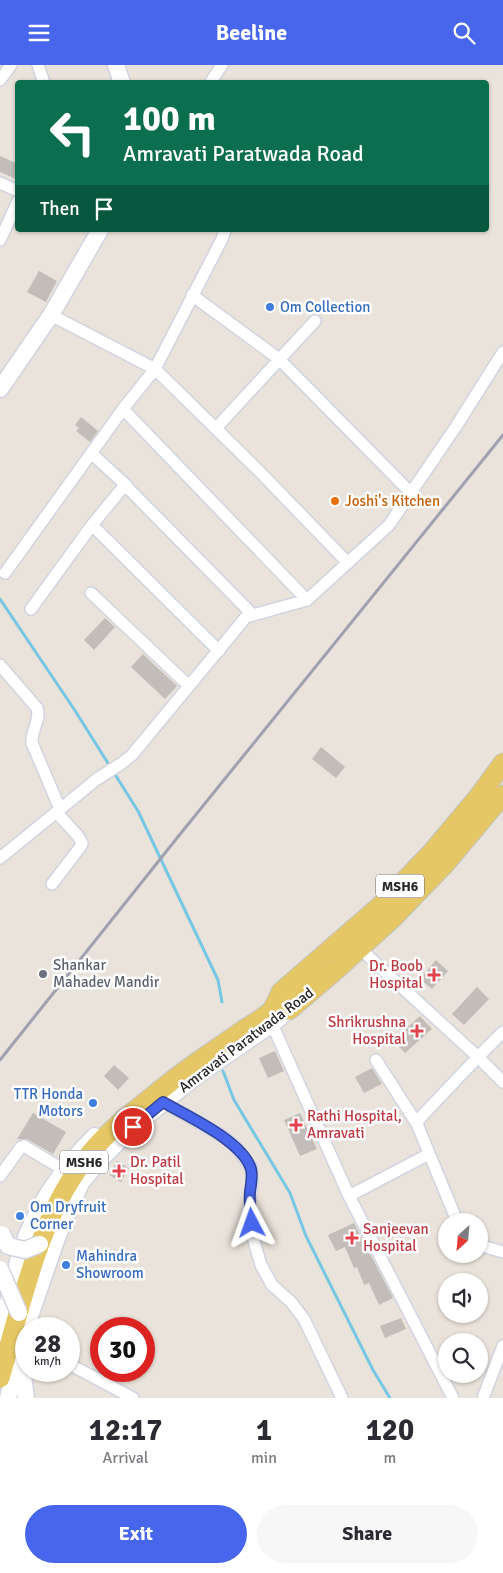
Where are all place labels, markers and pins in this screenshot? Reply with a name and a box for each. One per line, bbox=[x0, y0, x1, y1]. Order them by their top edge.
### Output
place label: Om Collection bbox=[280, 298, 370, 316]
marker: Om Collection bbox=[264, 301, 276, 313]
place label: Joshi's Kitchen bbox=[345, 492, 440, 510]
marker: Joshi's Kitchen bbox=[329, 495, 341, 507]
place label: Shankar Mahadev Mandir bbox=[53, 956, 160, 991]
place label: Dr. Boob Hospital bbox=[369, 957, 423, 992]
marker: Shankar Mahadev Mandir bbox=[37, 968, 49, 980]
marker: Dr. Boob Hospital bbox=[427, 968, 441, 982]
place label: Shrikrushna Hospital bbox=[328, 1013, 406, 1048]
marker: Shrikrushna Hospital bbox=[410, 1024, 424, 1038]
place label: TTR Honda Motors bbox=[14, 1085, 83, 1120]
marker: TTR Honda Motors bbox=[87, 1097, 99, 1109]
pin bbox=[112, 1106, 154, 1148]
place label: Rathi Hospital, Amravati bbox=[307, 1107, 402, 1142]
marker: Rathi Hospital, Amravati bbox=[289, 1118, 303, 1132]
place label: Dr. Patil Hospital bbox=[130, 1153, 184, 1188]
marker: Dr. Patil Hospital bbox=[112, 1164, 126, 1178]
place label: Om Dryfruit Corner bbox=[30, 1198, 106, 1233]
marker: Om Dryfruit Corner bbox=[14, 1210, 26, 1222]
place label: Sanjeevan Hospital bbox=[363, 1220, 429, 1255]
marker: Sanjeevan Hospital bbox=[345, 1231, 359, 1245]
place label: Mahindra Showroom bbox=[76, 1247, 144, 1282]
marker: Mahindra Showroom bbox=[60, 1259, 72, 1271]

